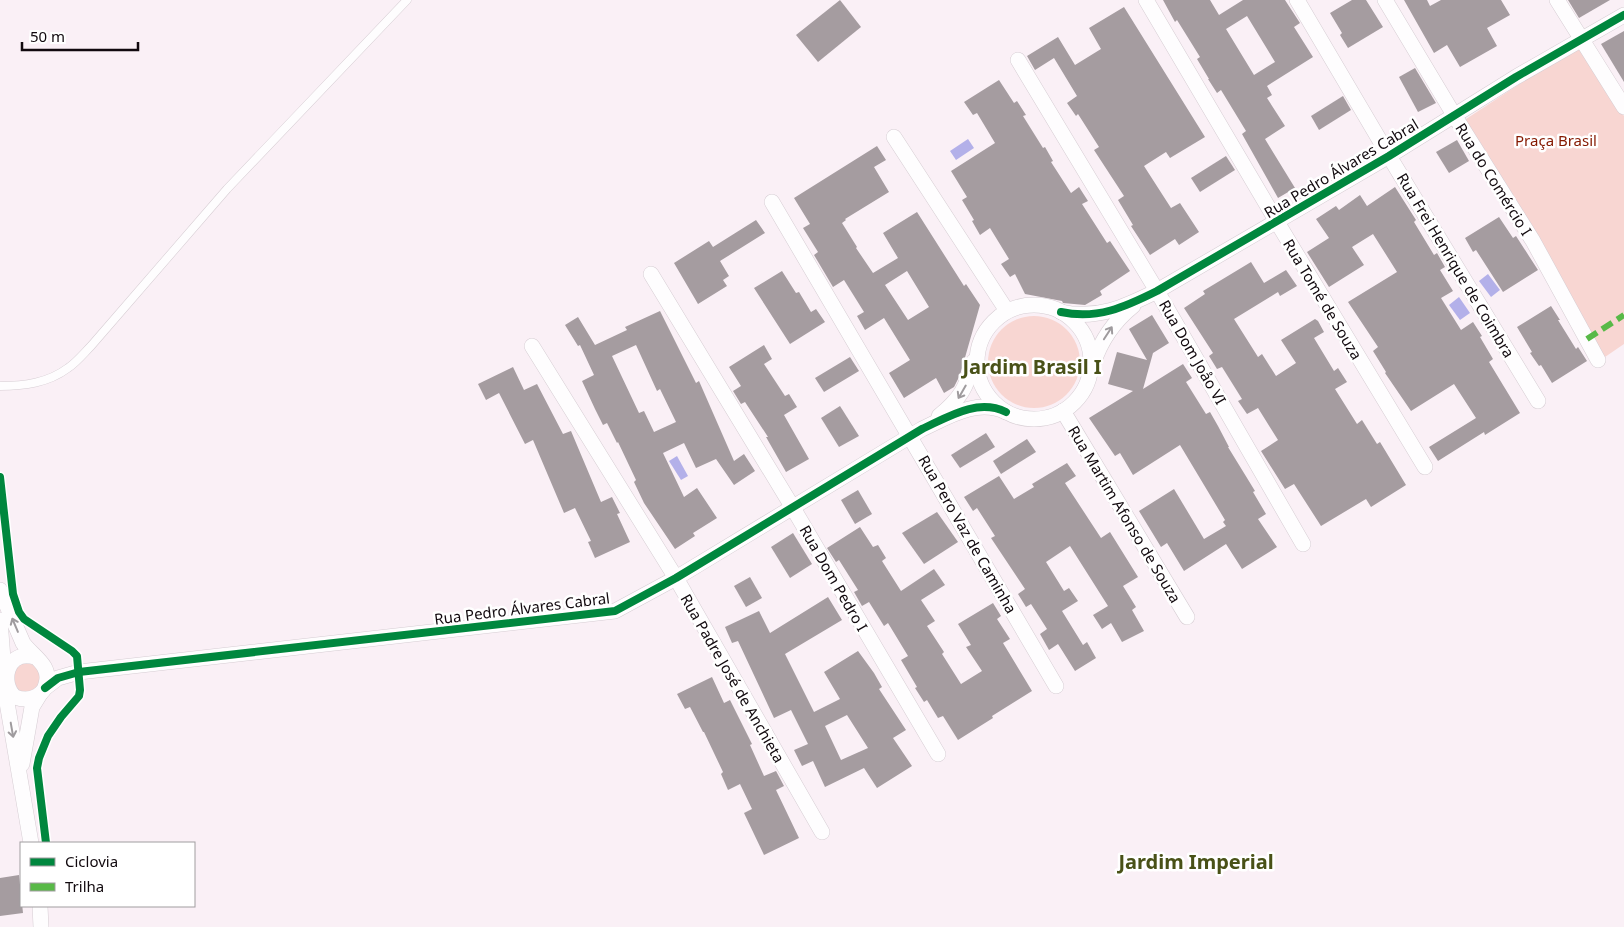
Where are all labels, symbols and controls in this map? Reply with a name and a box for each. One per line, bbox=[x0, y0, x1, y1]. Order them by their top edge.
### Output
scale bar bbox=[22, 20, 139, 52]
text: 50 m bbox=[30, 26, 65, 46]
street label: Rua Pedro Álvares Cabral bbox=[1260, 114, 1422, 222]
street label: Rua do Comércio I bbox=[1451, 119, 1537, 239]
park label: Praça Brasil bbox=[1515, 130, 1597, 150]
street label: Rua Frei Henrique de Coimbra bbox=[1393, 169, 1519, 361]
street label: Rua Tomé de Souza bbox=[1279, 235, 1367, 363]
street label: Rua Dom Joåo VI bbox=[1155, 296, 1231, 408]
one-way arrow bbox=[1102, 326, 1113, 340]
district label: Jardim Brasil I bbox=[960, 353, 1102, 380]
one-way arrow bbox=[957, 384, 966, 399]
street label: Rua Martim Afonso de Souza bbox=[1064, 422, 1186, 606]
street label: Rua Pero Vaz de Caminha bbox=[914, 451, 1022, 617]
street label: Rua Dom Pedro I bbox=[795, 521, 873, 635]
street label: Rua Pedro Álvares Cabral bbox=[433, 587, 611, 629]
street label: Rua Padre José de Anchieta bbox=[676, 590, 790, 766]
one-way arrow bbox=[9, 618, 19, 633]
one-way arrow bbox=[7, 721, 17, 737]
legend bbox=[20, 842, 195, 907]
district label: Jardim Imperial bbox=[1116, 848, 1274, 875]
text: Ciclovia bbox=[65, 851, 118, 871]
text: Trilha bbox=[65, 876, 104, 896]

